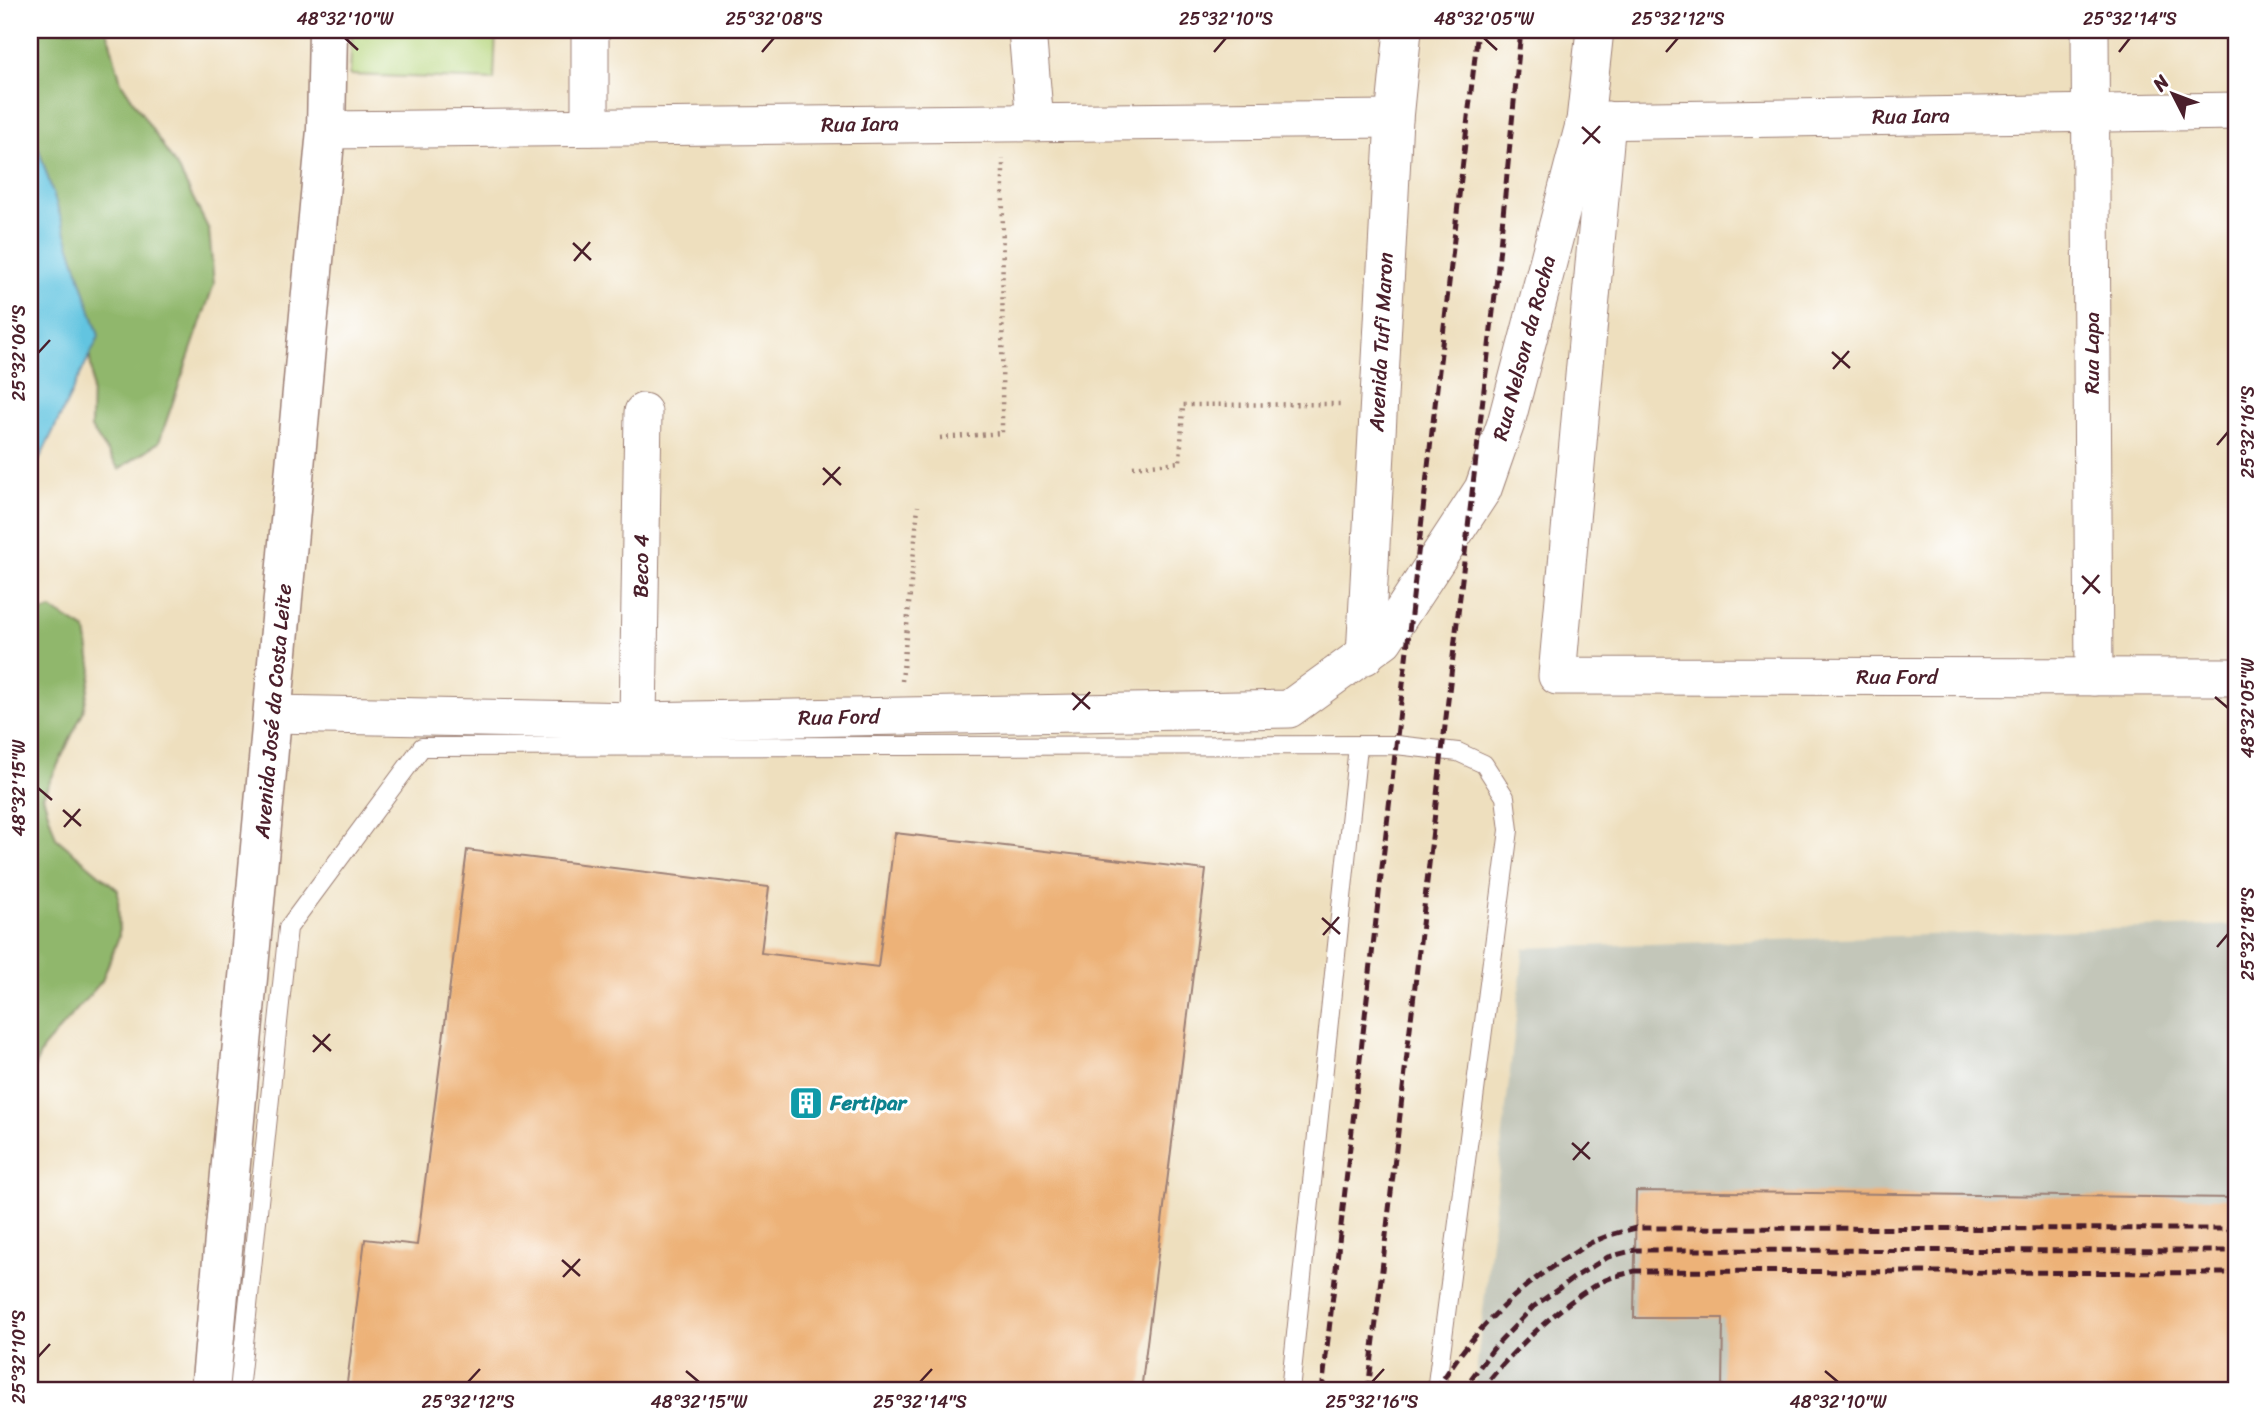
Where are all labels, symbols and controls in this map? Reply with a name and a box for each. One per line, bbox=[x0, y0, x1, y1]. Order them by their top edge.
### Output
text: 48°32'10"W bbox=[296, 3, 395, 35]
text: 25°32'08"S bbox=[725, 3, 823, 35]
text: 25°32'10"S bbox=[1179, 3, 1273, 35]
text: 48°32'05"W bbox=[1434, 3, 1535, 35]
text: 25°32'12"S bbox=[1632, 3, 1724, 35]
text: 25°32'14"S bbox=[2083, 3, 2177, 35]
north arrow bbox=[2138, 60, 2208, 130]
text: N bbox=[2143, 66, 2178, 100]
street label: Rua Iara bbox=[1872, 96, 1951, 136]
street label: Rua Iara bbox=[821, 104, 900, 144]
street label: Avenida Tufi Maron bbox=[1357, 251, 1405, 434]
street label: Rua Nelson da Rocha bbox=[1481, 251, 1567, 445]
text: 25°32'06"S bbox=[3, 305, 35, 401]
street label: Rua Lapa bbox=[2073, 312, 2111, 394]
text: 25°32'16"S bbox=[2232, 386, 2264, 478]
street label: Beco 4 bbox=[621, 534, 661, 598]
street label: Avenida José da Costa Leite bbox=[243, 582, 303, 841]
text: 48°32'05"W bbox=[2232, 657, 2264, 758]
street label: Rua Ford bbox=[1856, 658, 1940, 696]
street label: Rua Ford bbox=[798, 697, 882, 737]
text: 48°32'15"W bbox=[3, 738, 35, 836]
text: 25°32'18"S bbox=[2232, 887, 2264, 981]
building icon: Fertipar bbox=[787, 1084, 825, 1122]
place label: Fertipar bbox=[829, 1084, 908, 1122]
text: 25°32'10"S bbox=[3, 1310, 35, 1404]
text: 25°32'12"S bbox=[422, 1386, 514, 1418]
text: 48°32'15"W bbox=[651, 1386, 749, 1418]
text: 25°32'14"S bbox=[873, 1386, 967, 1418]
text: 25°32'16"S bbox=[1326, 1386, 1418, 1418]
text: 48°32'10"W bbox=[1789, 1386, 1888, 1418]

